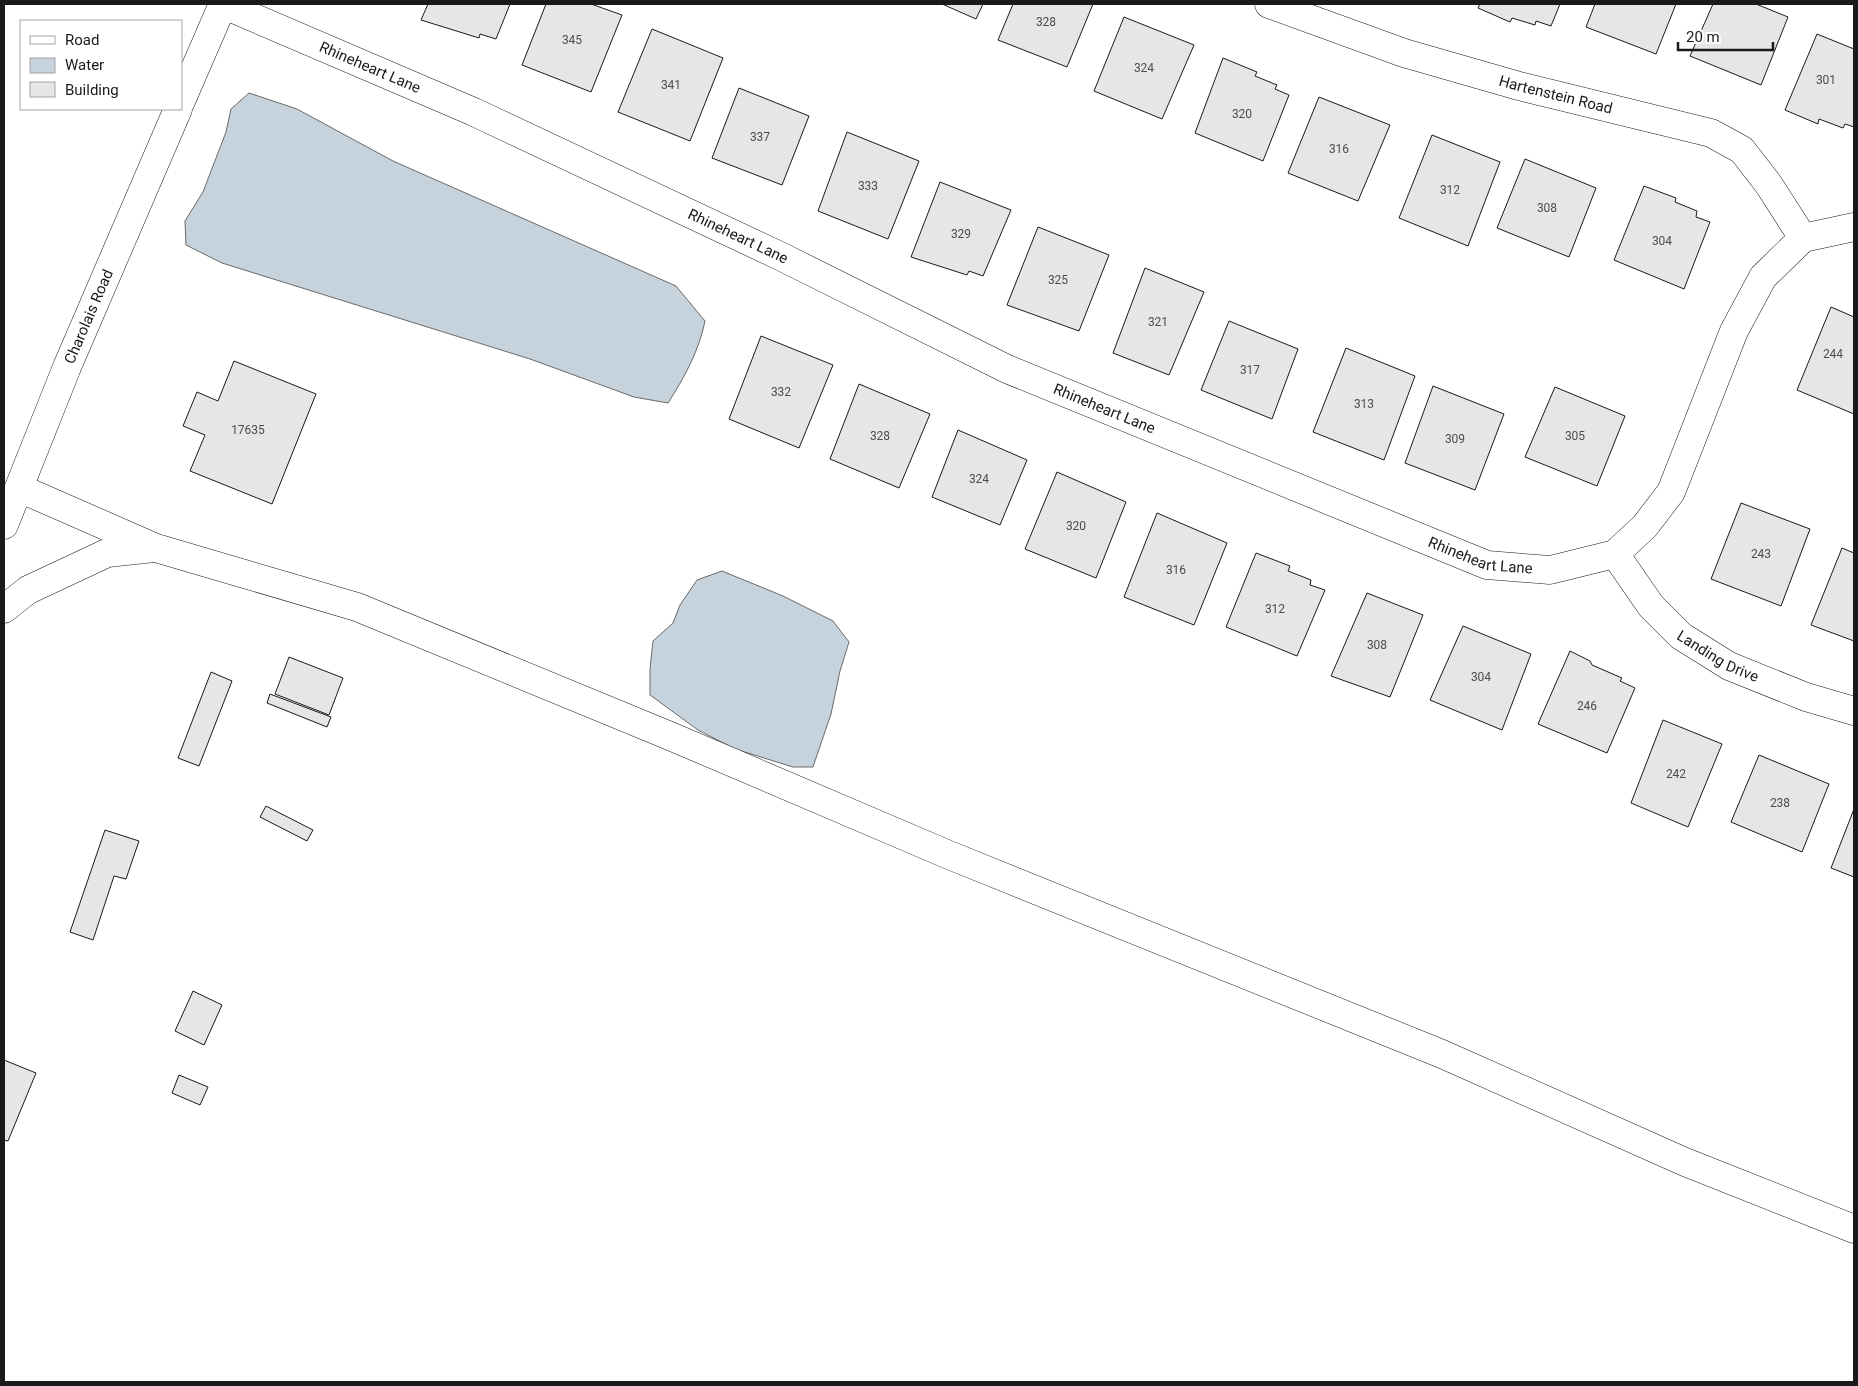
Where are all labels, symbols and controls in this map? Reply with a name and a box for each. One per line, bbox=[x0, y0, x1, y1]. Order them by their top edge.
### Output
house number: 328 bbox=[1036, 15, 1056, 29]
legend bbox=[20, 20, 182, 110]
scale bar bbox=[1678, 20, 1773, 52]
text: 20 m bbox=[1686, 28, 1720, 46]
text: Road bbox=[65, 31, 99, 49]
house number: 345 bbox=[562, 33, 582, 47]
street label: Rhineheart Lane bbox=[317, 38, 423, 97]
text: Water bbox=[65, 56, 104, 74]
house number: 324 bbox=[1134, 61, 1154, 75]
street label: Hartenstein Road bbox=[1497, 72, 1614, 118]
house number: 301 bbox=[1816, 73, 1836, 87]
house number: 341 bbox=[661, 78, 681, 92]
text: Building bbox=[65, 81, 119, 99]
house number: 320 bbox=[1232, 107, 1252, 121]
house number: 337 bbox=[750, 130, 770, 144]
house number: 316 bbox=[1329, 142, 1349, 156]
house number: 333 bbox=[858, 179, 878, 193]
house number: 312 bbox=[1440, 183, 1460, 197]
house number: 308 bbox=[1537, 201, 1557, 215]
street label: Rhineheart Lane bbox=[685, 205, 791, 268]
house number: 329 bbox=[951, 227, 971, 241]
house number: 304 bbox=[1652, 234, 1672, 248]
street label: Charolais Road bbox=[60, 267, 117, 367]
house number: 325 bbox=[1048, 273, 1068, 287]
house number: 321 bbox=[1148, 315, 1168, 329]
house number: 244 bbox=[1823, 347, 1843, 361]
house number: 317 bbox=[1240, 363, 1260, 377]
street label: Rhineheart Lane bbox=[1051, 380, 1158, 438]
house number: 332 bbox=[771, 385, 791, 399]
house number: 313 bbox=[1354, 397, 1374, 411]
house number: 17635 bbox=[231, 423, 265, 437]
house number: 328 bbox=[870, 429, 890, 443]
house number: 305 bbox=[1565, 429, 1585, 443]
house number: 309 bbox=[1445, 432, 1465, 446]
house number: 324 bbox=[969, 472, 989, 486]
house number: 320 bbox=[1066, 519, 1086, 533]
street label: Rhineheart Lane bbox=[1426, 533, 1533, 578]
house number: 243 bbox=[1751, 547, 1771, 561]
house number: 316 bbox=[1166, 563, 1186, 577]
house number: 312 bbox=[1265, 602, 1285, 616]
street label: Landing Drive bbox=[1674, 627, 1761, 686]
house number: 308 bbox=[1367, 638, 1387, 652]
house number: 304 bbox=[1471, 670, 1491, 684]
house number: 246 bbox=[1577, 699, 1597, 713]
house number: 242 bbox=[1666, 767, 1686, 781]
house number: 238 bbox=[1770, 796, 1790, 810]

